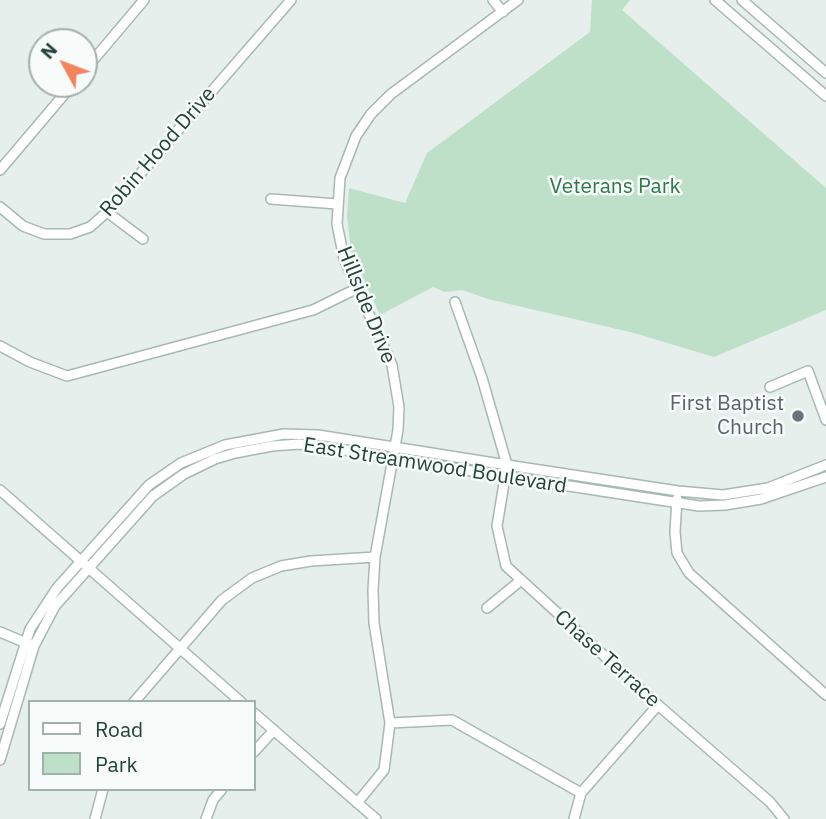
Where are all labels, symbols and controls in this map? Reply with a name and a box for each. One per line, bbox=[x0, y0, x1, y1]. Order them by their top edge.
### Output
north arrow bbox=[28, 28, 98, 98]
text: N bbox=[35, 37, 62, 64]
street label: Robin Hood Drive bbox=[95, 82, 221, 222]
park label: Veterans Park bbox=[550, 174, 680, 200]
street label: Hillside Drive bbox=[331, 243, 401, 367]
place label: First Baptist Church bbox=[670, 391, 784, 441]
marker: First Baptist Church bbox=[790, 408, 806, 424]
street label: East Streamwood Boulevard bbox=[302, 433, 568, 499]
street label: Chase Terrace bbox=[549, 605, 665, 713]
legend bbox=[28, 700, 256, 791]
text: Road bbox=[95, 715, 143, 743]
text: Park bbox=[95, 750, 138, 778]

